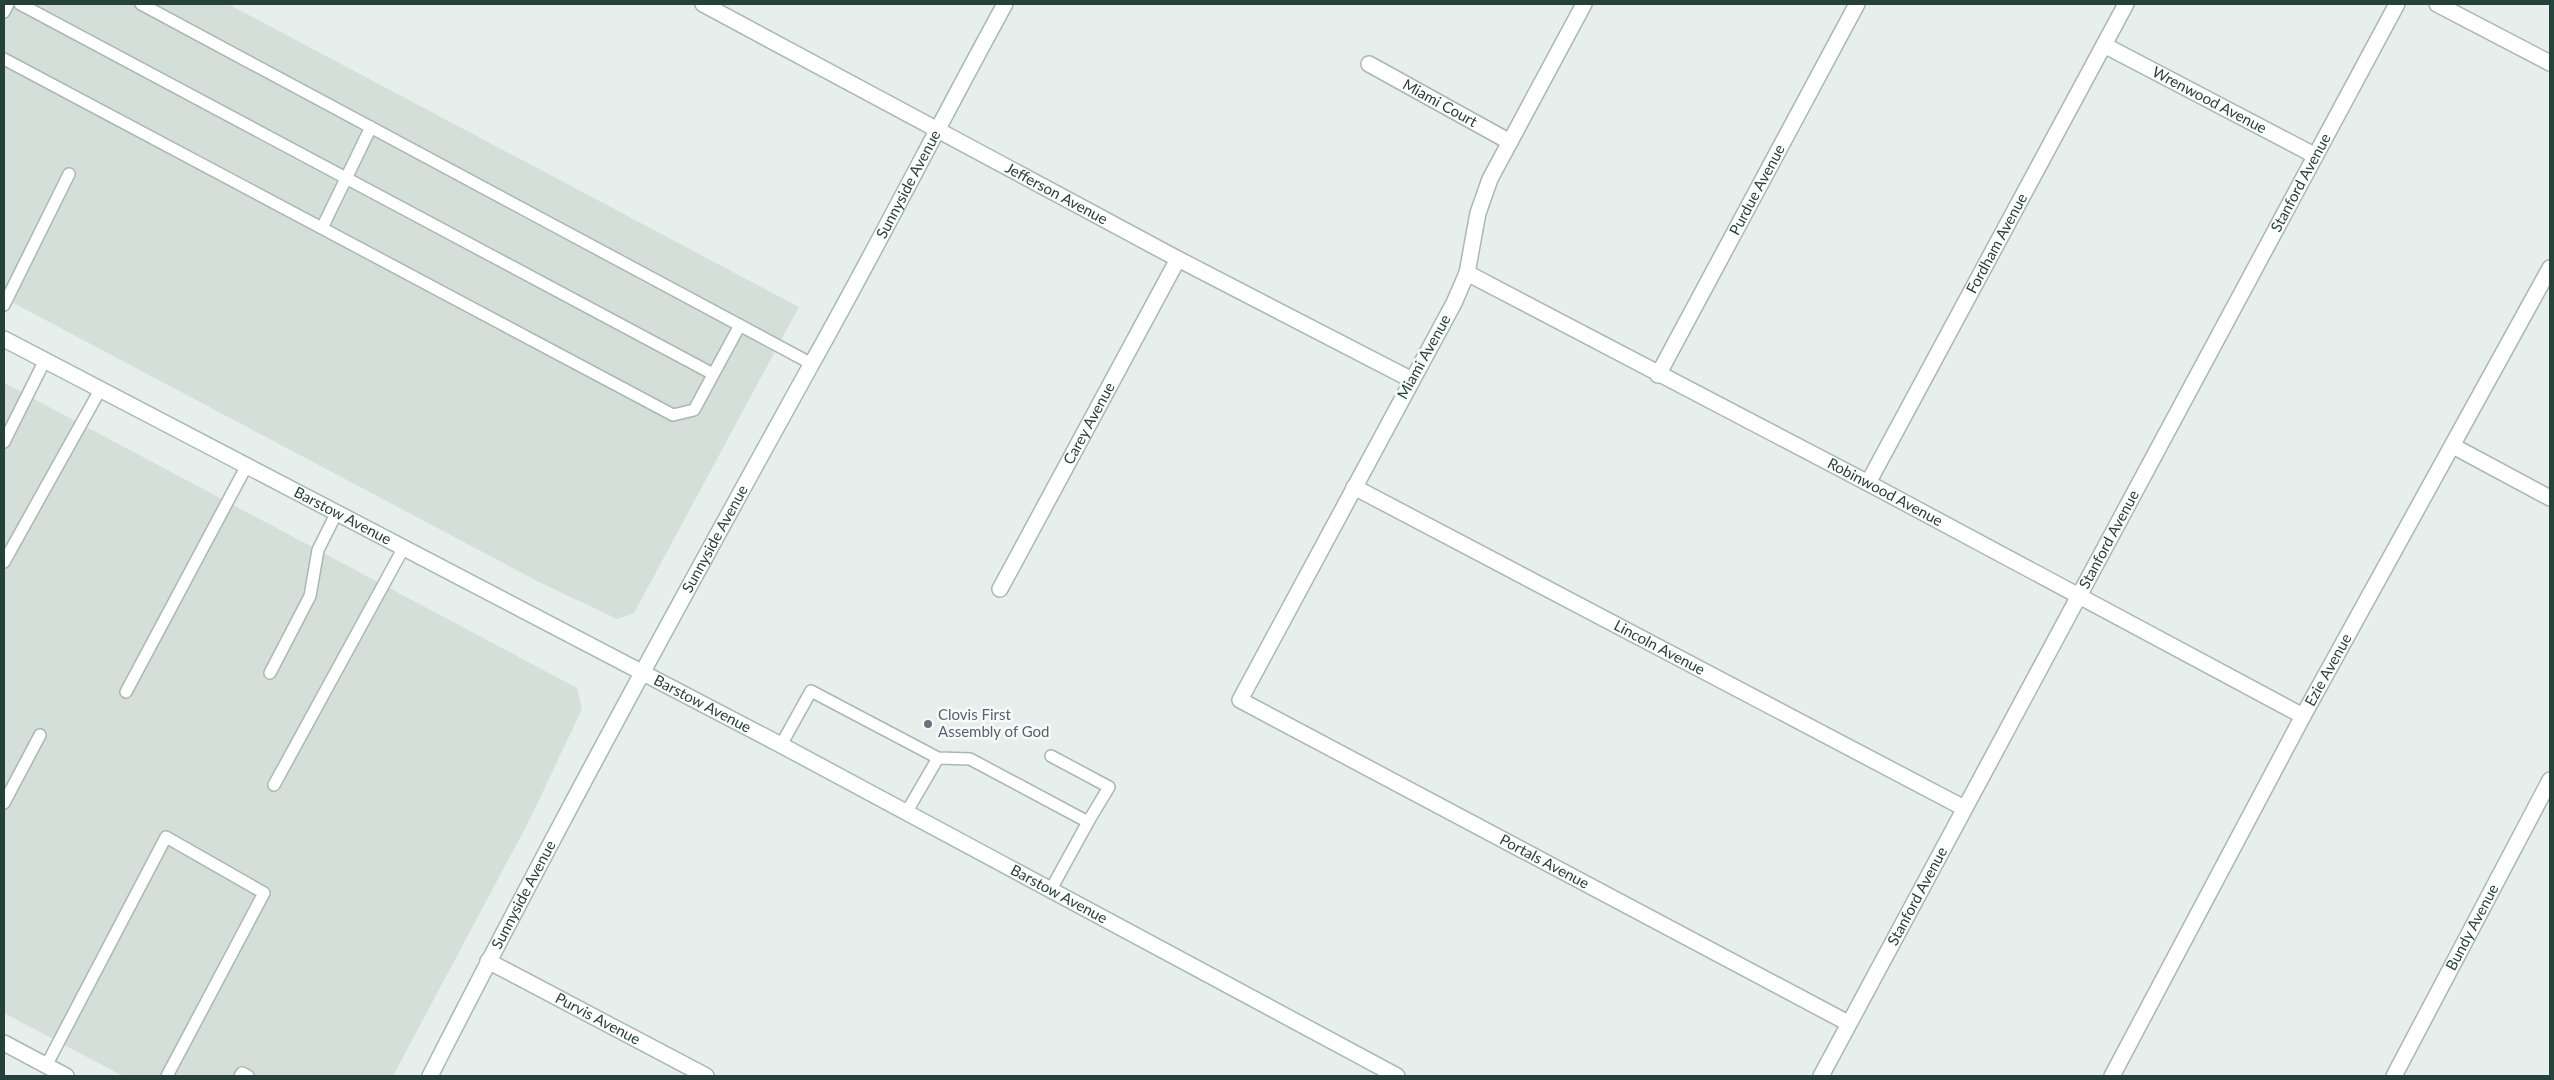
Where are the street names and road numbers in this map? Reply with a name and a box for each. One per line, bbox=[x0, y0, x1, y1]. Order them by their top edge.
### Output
street label: Wrenwood Avenue bbox=[2150, 62, 2270, 137]
street label: Miami Court bbox=[1400, 75, 1481, 130]
street label: Sunnyside Avenue bbox=[872, 127, 944, 241]
street label: Stanford Avenue bbox=[2266, 130, 2334, 235]
street label: Purdue Avenue bbox=[1725, 141, 1788, 238]
street label: Jefferson Avenue bbox=[1003, 158, 1111, 228]
street label: Fordham Avenue bbox=[1962, 190, 2030, 296]
street label: Miami Avenue bbox=[1393, 311, 1454, 402]
street label: Carey Avenue bbox=[1059, 379, 1118, 467]
street label: Robinwood Avenue bbox=[1825, 453, 1946, 529]
street label: Barstow Avenue bbox=[291, 482, 395, 548]
street label: Sunnyside Avenue bbox=[678, 482, 751, 595]
street label: Stanford Avenue bbox=[2075, 487, 2142, 591]
street label: Lincoln Avenue bbox=[1611, 615, 1708, 678]
street label: Ezie Avenue bbox=[2300, 630, 2355, 709]
street label: Barstow Avenue bbox=[651, 670, 755, 736]
street label: Portals Avenue bbox=[1497, 830, 1593, 892]
street label: Sunnyside Avenue bbox=[487, 837, 559, 952]
street label: Stanford Avenue bbox=[1883, 843, 1950, 948]
street label: Barstow Avenue bbox=[1008, 860, 1111, 927]
street label: Bundy Avenue bbox=[2441, 881, 2502, 973]
street label: Purvis Avenue bbox=[553, 988, 644, 1048]

